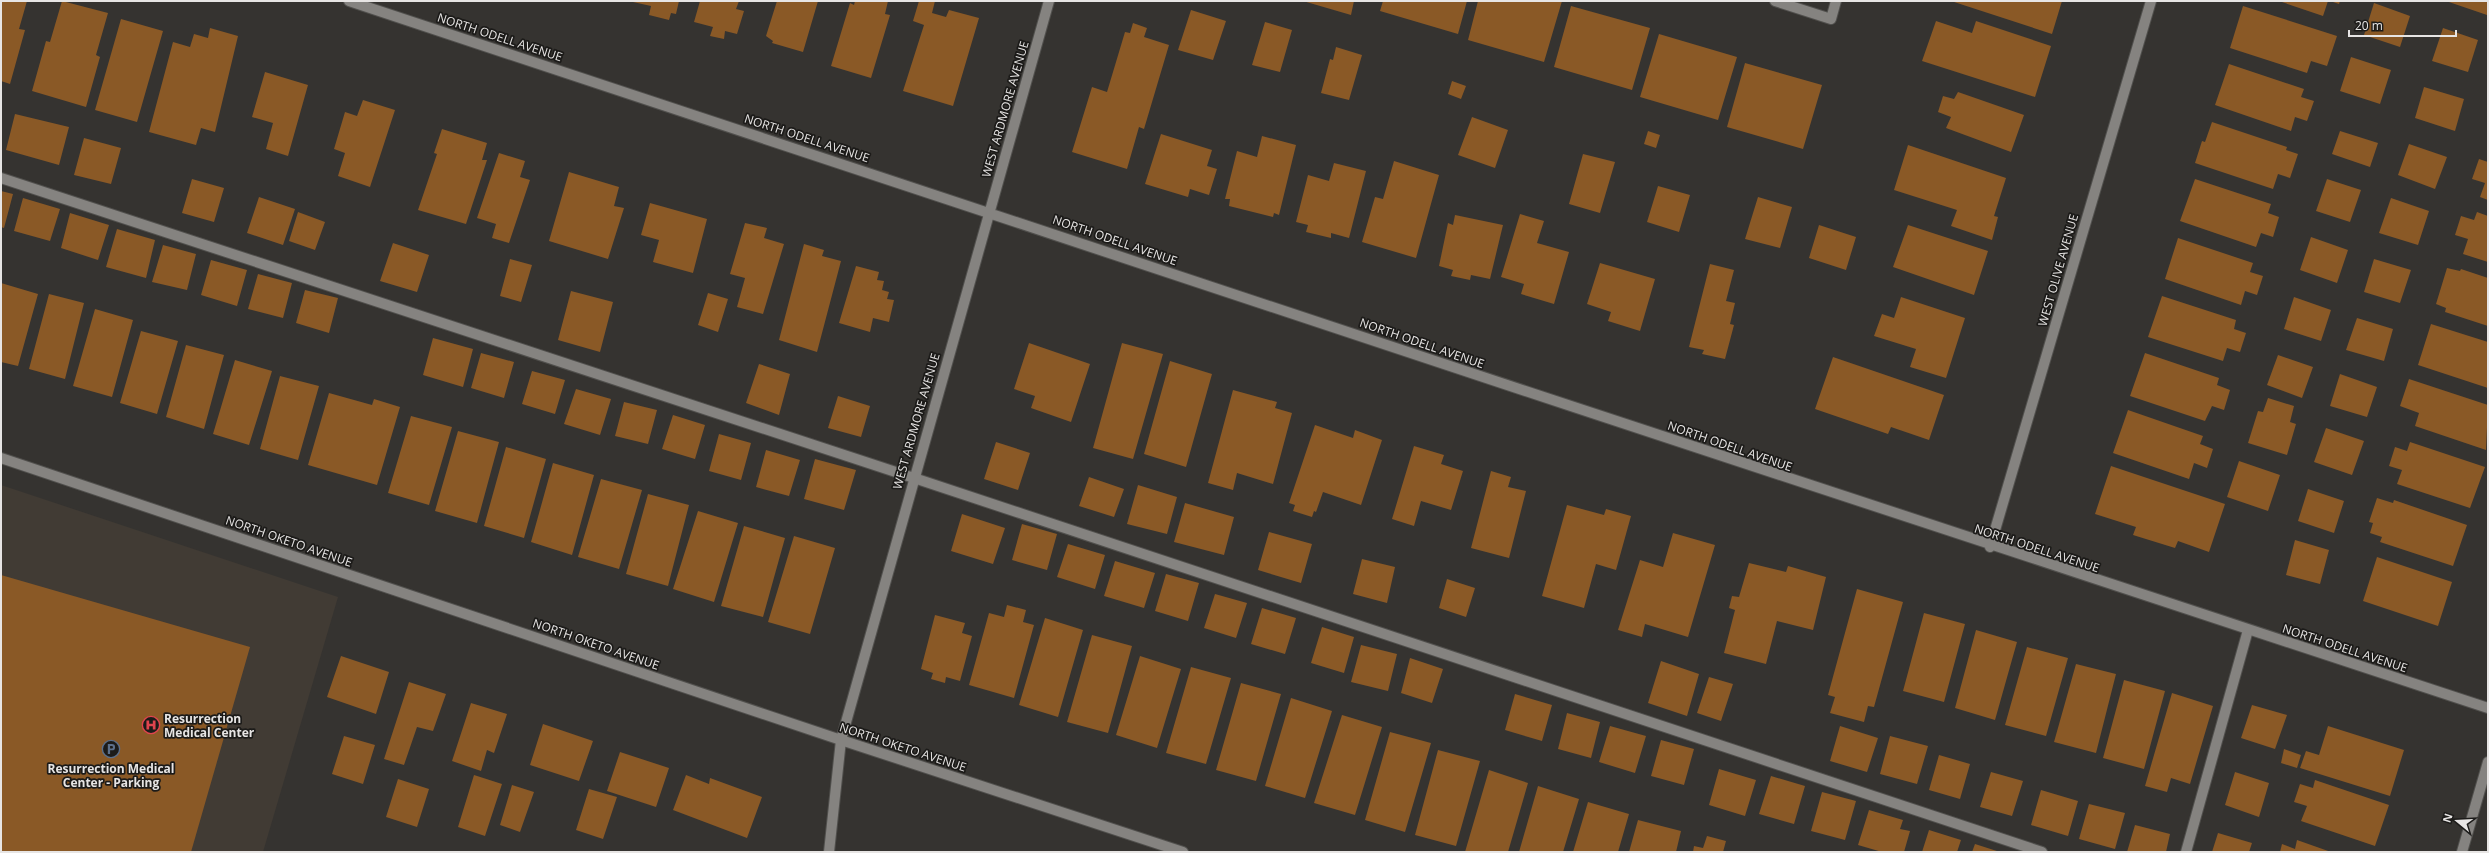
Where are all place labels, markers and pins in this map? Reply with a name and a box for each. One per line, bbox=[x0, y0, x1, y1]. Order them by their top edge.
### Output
place label: Resurrection Medical Center bbox=[164, 710, 255, 741]
hospital icon: Resurrection Medical Center bbox=[141, 715, 161, 735]
parking icon: Resurrection Medical Center - Parking bbox=[101, 739, 121, 759]
place label: Resurrection Medical Center - Parking bbox=[47, 760, 175, 791]

